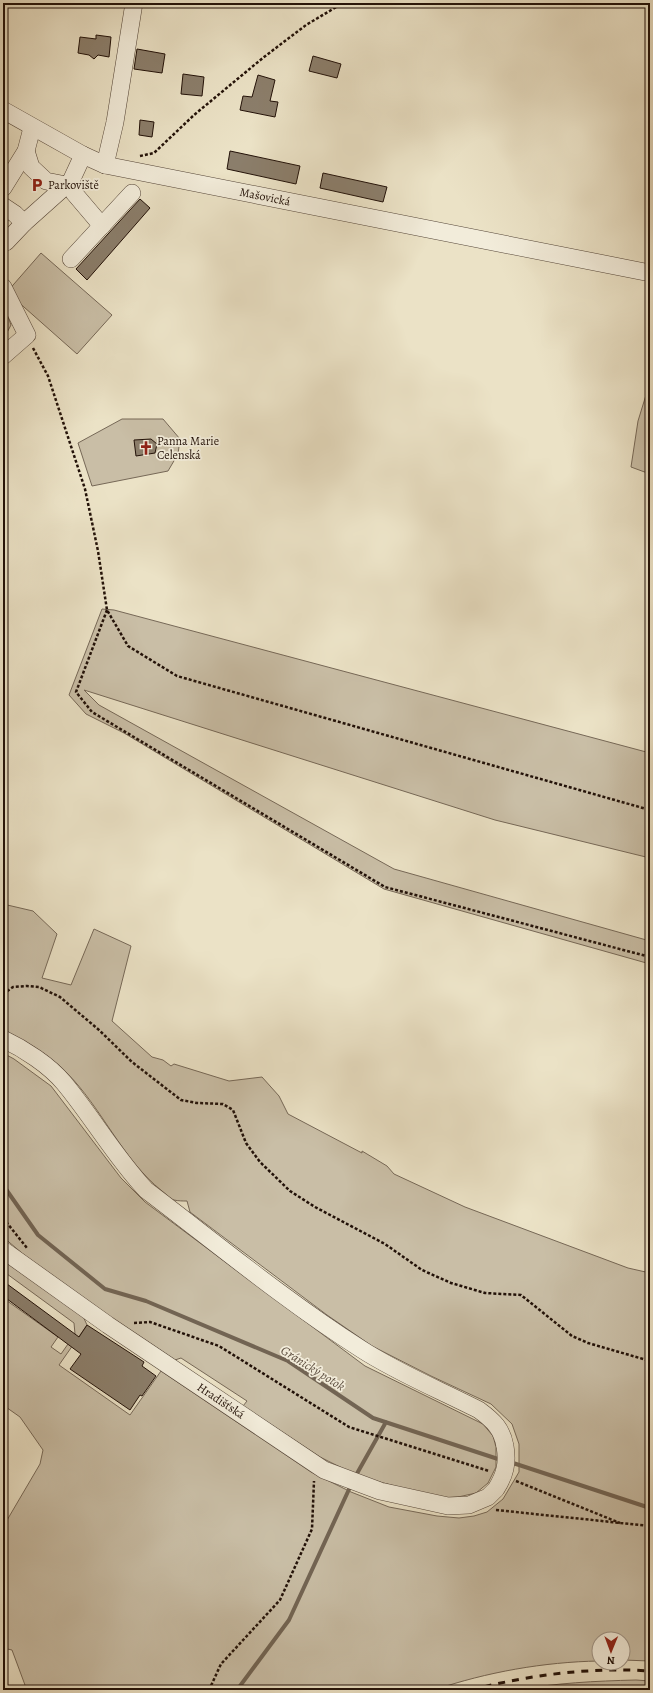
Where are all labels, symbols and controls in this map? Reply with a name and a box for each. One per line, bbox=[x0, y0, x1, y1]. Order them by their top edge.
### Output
parking icon: Parkoviště bbox=[29, 177, 45, 193]
place label: Parkoviště bbox=[48, 177, 99, 193]
street label: Mašovická bbox=[238, 184, 292, 210]
place label: Panna Marie Celenská bbox=[157, 433, 219, 463]
church icon: Panna Marie Celenská bbox=[138, 440, 154, 456]
water label: Gránický potok bbox=[278, 1342, 348, 1395]
street label: Hradišťská bbox=[194, 1379, 248, 1423]
north arrow bbox=[591, 1631, 631, 1671]
text: N bbox=[607, 1653, 615, 1668]

